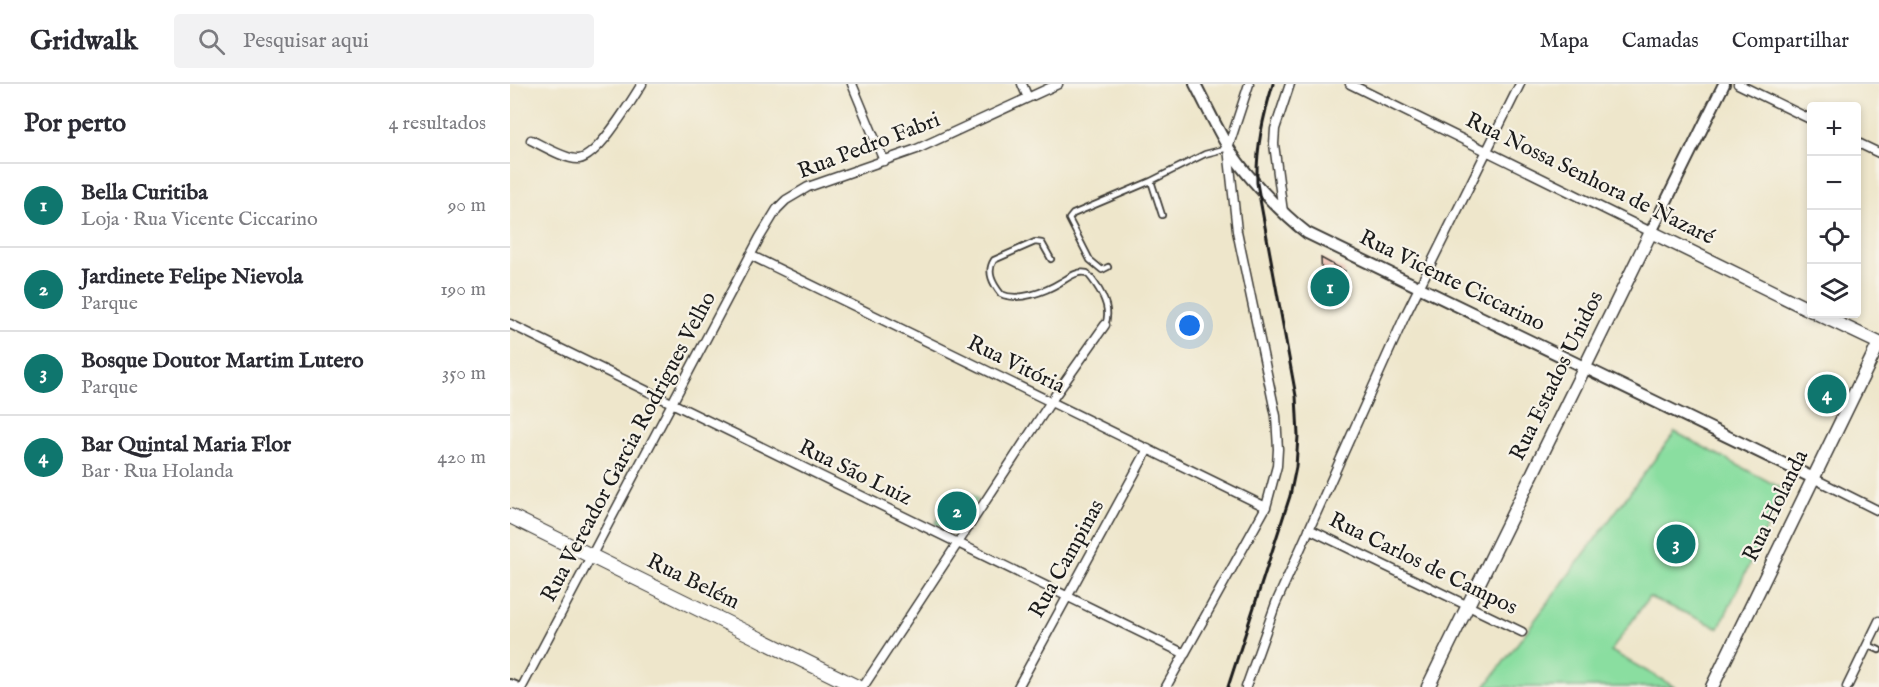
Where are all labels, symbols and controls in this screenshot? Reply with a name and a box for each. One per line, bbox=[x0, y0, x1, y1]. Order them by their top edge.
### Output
search box bbox=[174, 14, 594, 68]
text: Gridwalk bbox=[30, 24, 138, 59]
icon: search bbox=[195, 25, 228, 58]
text: Pesquisar aqui bbox=[243, 27, 369, 55]
text: Mapa bbox=[1539, 28, 1589, 55]
text: Camadas bbox=[1622, 28, 1699, 55]
text: Compartilhar bbox=[1732, 28, 1849, 55]
map controls bbox=[1807, 102, 1861, 318]
button: + bbox=[1807, 102, 1861, 156]
street label: Rua Pedro Fabri bbox=[794, 106, 944, 186]
street label: Rua Nossa Senhora de Nazaré bbox=[1461, 106, 1719, 252]
text: Por perto bbox=[24, 107, 126, 140]
text: 4 resultados bbox=[388, 111, 486, 136]
button: − bbox=[1807, 156, 1861, 210]
text: Bella Curitiba bbox=[81, 179, 208, 207]
text: 1 bbox=[40, 193, 47, 218]
text: 90 m bbox=[448, 193, 486, 218]
text: Loja · Rua Vicente Ciccarino bbox=[81, 207, 318, 232]
button: locate bbox=[1807, 210, 1861, 264]
street label: Rua Vicente Ciccarino bbox=[1354, 224, 1550, 338]
text: Jardinete Felipe Nievola bbox=[81, 263, 303, 291]
pin: 1 bbox=[1310, 264, 1350, 310]
button: layers bbox=[1807, 264, 1861, 318]
text: 2 bbox=[39, 277, 48, 302]
text: 190 m bbox=[440, 277, 486, 302]
street label: Rua Vereador Garcia Rodrigues Velho bbox=[535, 287, 723, 607]
street label: Rua Estados Unidos bbox=[1504, 287, 1610, 465]
text: Parque bbox=[81, 291, 138, 316]
your location bbox=[1175, 311, 1204, 340]
street label: Rua Vitória bbox=[963, 329, 1070, 401]
text: Bosque Doutor Martim Lutero bbox=[81, 347, 364, 375]
text: 3 bbox=[40, 361, 47, 386]
text: 350 m bbox=[442, 361, 486, 386]
pin: 4 bbox=[1808, 372, 1846, 416]
text: Parque bbox=[81, 375, 138, 400]
text: Bar Quintal Maria Flor bbox=[81, 431, 291, 459]
street label: Rua São Luiz bbox=[794, 433, 916, 513]
text: 4 bbox=[39, 445, 48, 470]
text: 420 m bbox=[437, 445, 486, 470]
street label: Rua Holanda bbox=[1737, 445, 1815, 567]
text: Bar · Rua Holanda bbox=[81, 459, 234, 484]
pin: 2 bbox=[938, 488, 976, 534]
street label: Rua Campinas bbox=[1023, 495, 1111, 623]
street label: Rua Carlos de Campos bbox=[1324, 506, 1522, 622]
pin: 3 bbox=[1656, 522, 1696, 566]
street label: Rua Belém bbox=[642, 547, 744, 617]

